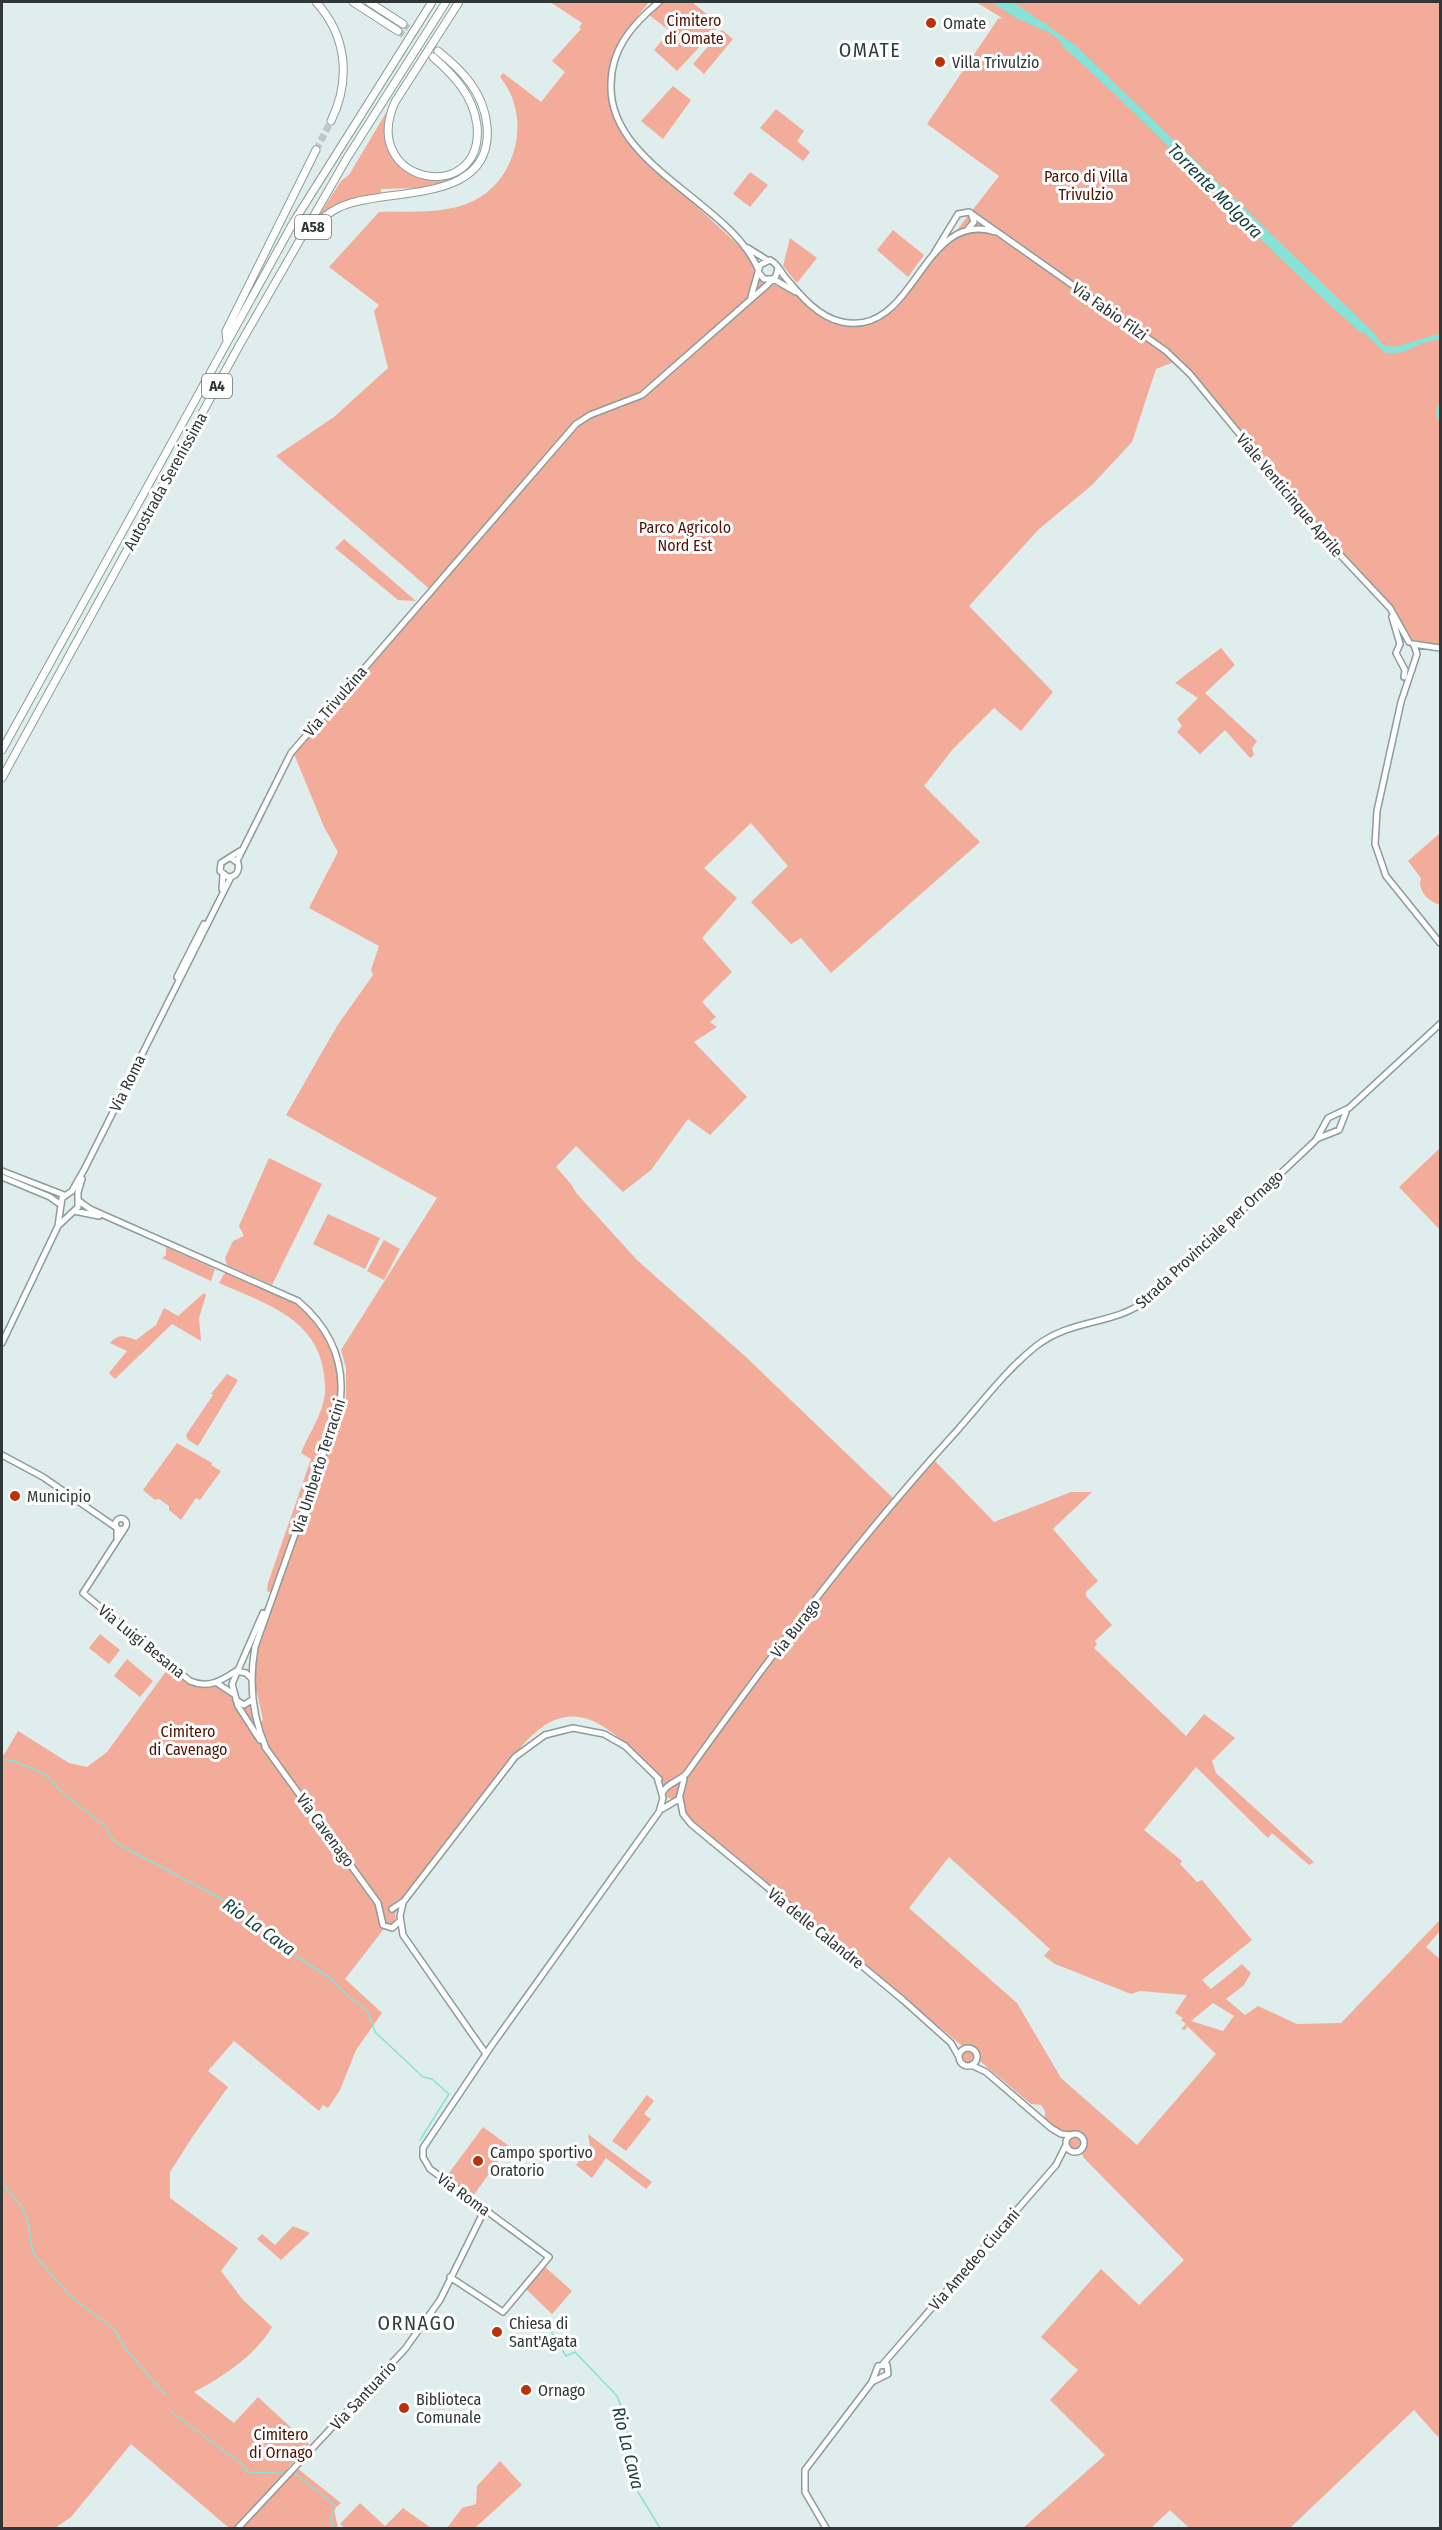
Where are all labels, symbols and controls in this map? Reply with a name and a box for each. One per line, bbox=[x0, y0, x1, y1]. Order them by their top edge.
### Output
park label: Cimitero di Omate bbox=[664, 11, 724, 48]
place label: Omate bbox=[943, 14, 986, 33]
marker: Omate bbox=[924, 16, 938, 30]
district label: OMATE bbox=[839, 38, 901, 62]
place label: Villa Trivulzio bbox=[952, 53, 1039, 72]
marker: Villa Trivulzio bbox=[933, 55, 947, 69]
water label: Torrente Molgora bbox=[1163, 139, 1267, 243]
park label: Parco di Villa Trivulzio bbox=[1044, 167, 1128, 204]
road number: A58 bbox=[295, 215, 331, 239]
street label: Via Fabio Filzi bbox=[1068, 278, 1151, 344]
road number: A4 bbox=[202, 374, 232, 398]
street label: Autostrada Serenissima bbox=[120, 409, 211, 553]
street label: Viale Venticinque Aprile bbox=[1232, 430, 1347, 561]
park label: Parco Agricolo Nord Est bbox=[639, 518, 731, 555]
street label: Via Trivulzina bbox=[300, 662, 371, 740]
street label: Via Roma bbox=[106, 1052, 149, 1115]
street label: Strada Provinciale per Ornago bbox=[1132, 1166, 1287, 1313]
street label: Via Umberto Terracini bbox=[288, 1396, 349, 1536]
place label: Municipio bbox=[27, 1487, 91, 1506]
marker: Municipio bbox=[8, 1489, 22, 1503]
street label: Via Burago bbox=[767, 1595, 824, 1661]
street label: Via Luigi Besana bbox=[95, 1601, 189, 1682]
park label: Cimitero di Cavenago bbox=[149, 1722, 227, 1759]
street label: Via Cavenago bbox=[293, 1790, 359, 1871]
street label: Via delle Calandre bbox=[764, 1884, 868, 1973]
water label: Rio La Cava bbox=[218, 1893, 300, 1961]
place label: Campo sportivo Oratorio bbox=[490, 2143, 593, 2180]
marker: Campo sportivo Oratorio bbox=[471, 2154, 485, 2168]
street label: Via Roma bbox=[434, 2169, 494, 2220]
street label: Via Amedeo Ciucani bbox=[925, 2205, 1024, 2314]
district label: ORNAGO bbox=[378, 2311, 456, 2335]
place label: Chiesa di Sant'Agata bbox=[509, 2314, 578, 2351]
marker: Chiesa di Sant'Agata bbox=[490, 2325, 504, 2339]
street label: Via Santuario bbox=[327, 2357, 400, 2434]
place label: Ornago bbox=[538, 2381, 585, 2400]
marker: Ornago bbox=[519, 2383, 533, 2397]
place label: Biblioteca Comunale bbox=[416, 2390, 482, 2427]
marker: Biblioteca Comunale bbox=[397, 2401, 411, 2415]
water label: Rio La Cava bbox=[607, 2405, 649, 2491]
park label: Cimitero di Ornago bbox=[249, 2425, 313, 2462]

